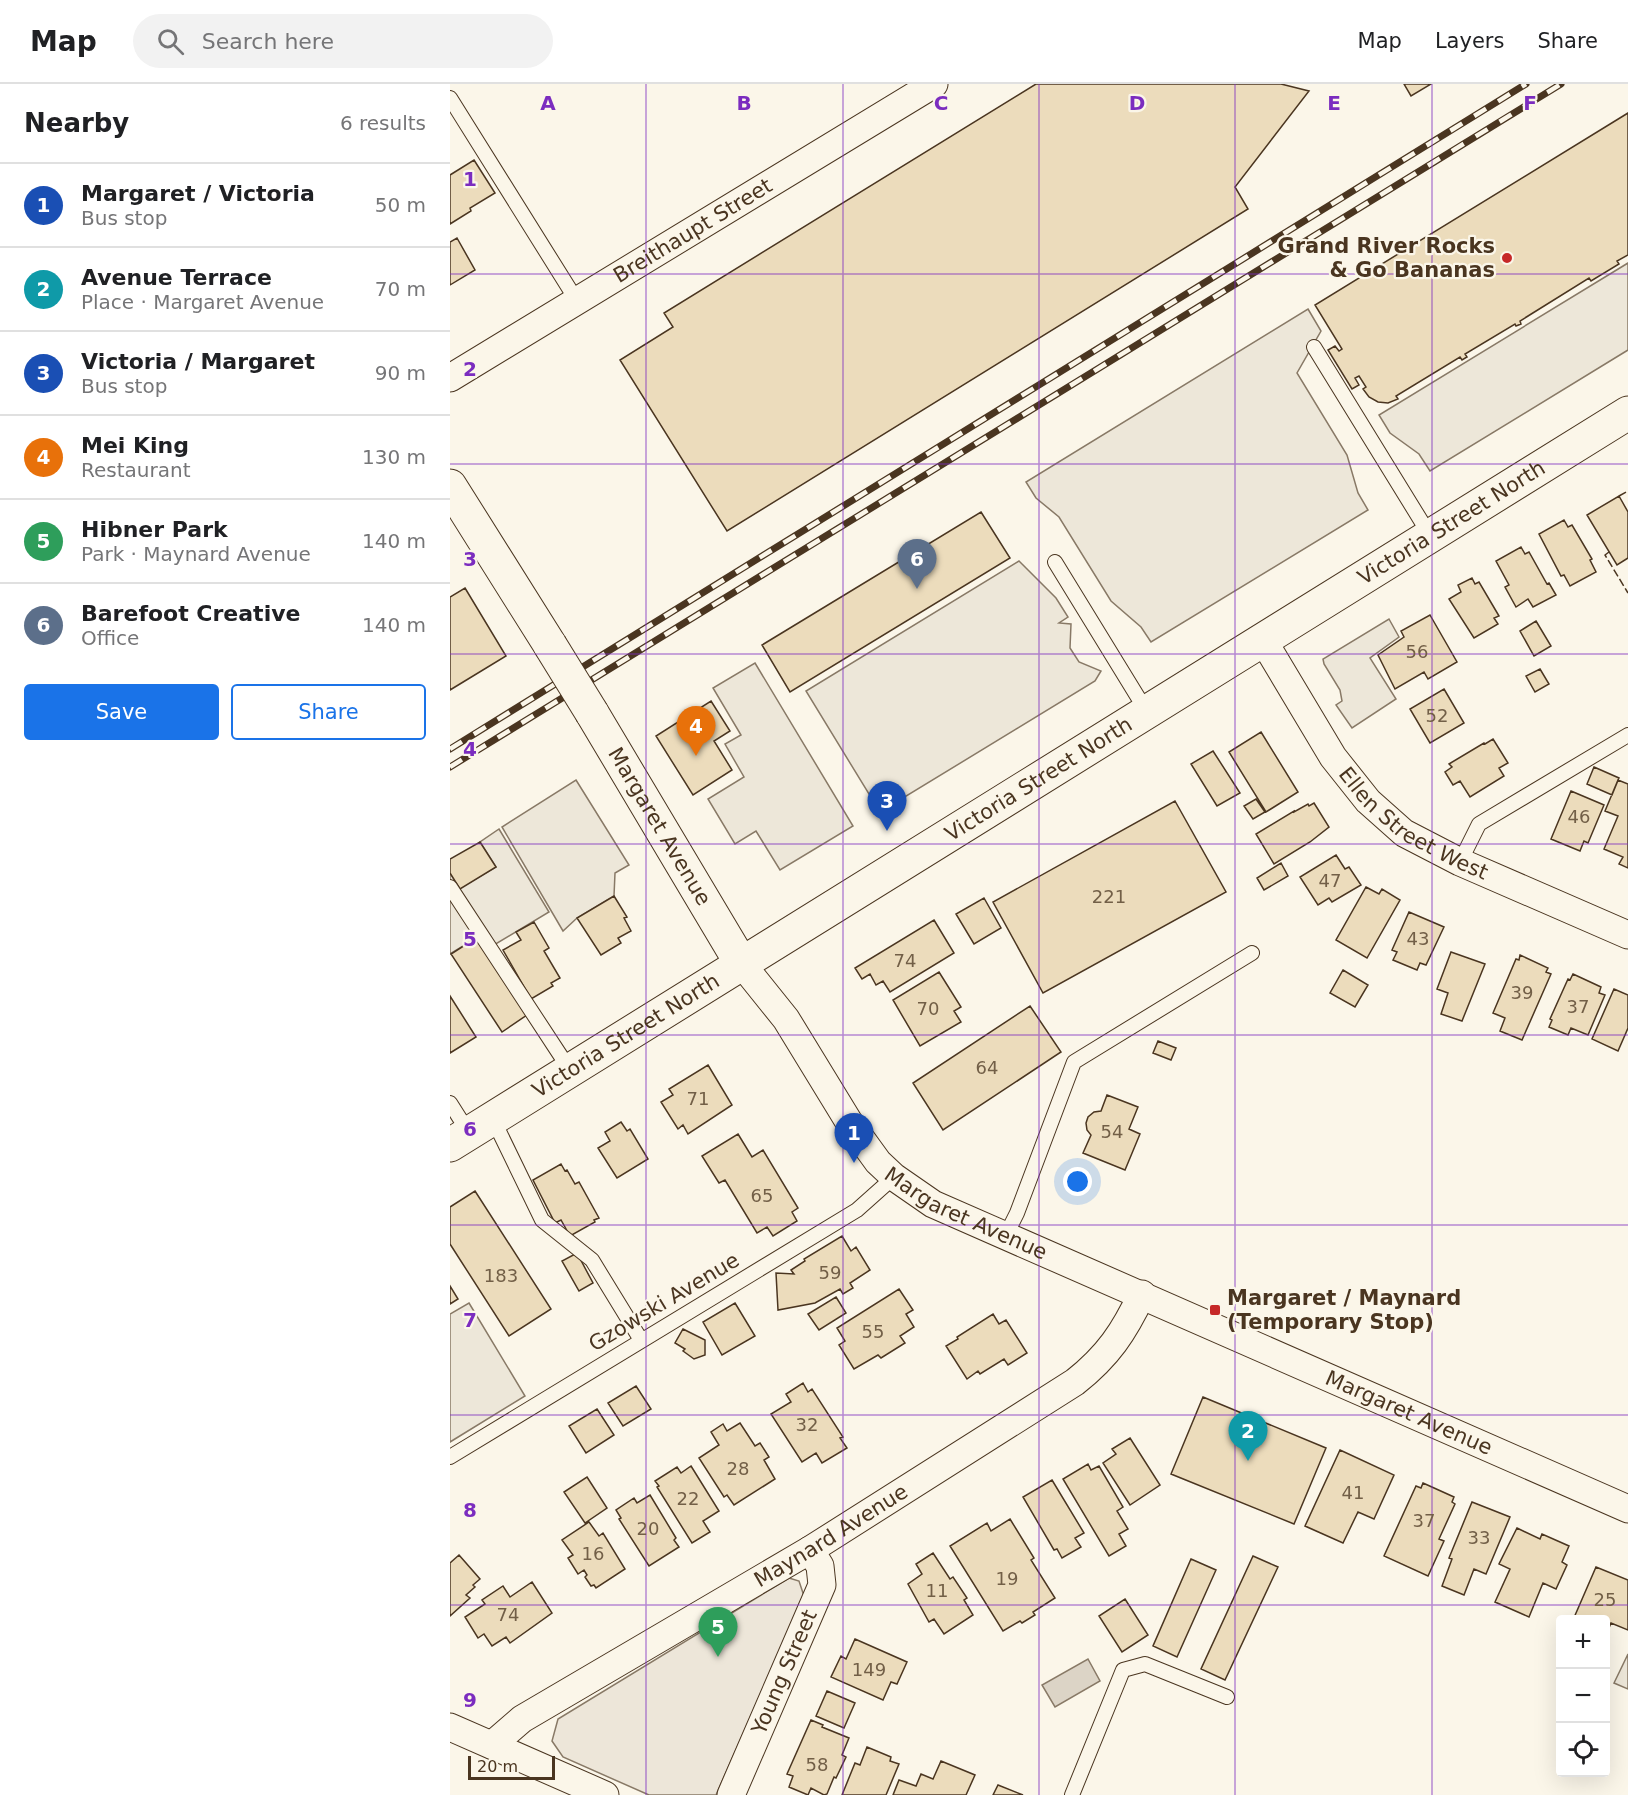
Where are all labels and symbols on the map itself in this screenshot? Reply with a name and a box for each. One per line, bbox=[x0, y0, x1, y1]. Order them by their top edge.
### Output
text: A bbox=[540, 91, 556, 115]
text: B bbox=[736, 91, 752, 115]
text: C bbox=[934, 91, 948, 115]
text: D bbox=[1129, 91, 1145, 115]
text: E bbox=[1327, 91, 1341, 115]
text: F bbox=[1523, 91, 1537, 115]
text: 1 bbox=[463, 167, 477, 191]
street label: Breithaupt Street bbox=[609, 173, 776, 288]
place label: Grand River Rocks & Go Bananas bbox=[1277, 234, 1495, 282]
marker: Grand River Rocks & Go Bananas bbox=[1500, 251, 1514, 265]
text: 2 bbox=[463, 357, 477, 381]
street label: Victoria Street North bbox=[1353, 456, 1549, 590]
pin: 6 bbox=[898, 540, 936, 589]
text: 3 bbox=[463, 547, 477, 571]
house number: 56 bbox=[1406, 641, 1428, 662]
house number: 52 bbox=[1426, 705, 1448, 726]
pin: 4 bbox=[676, 706, 716, 756]
street label: Victoria Street North bbox=[941, 712, 1137, 846]
text: 4 bbox=[463, 737, 477, 761]
street label: Margaret Avenue bbox=[603, 743, 716, 910]
street label: Ellen Street West bbox=[1334, 763, 1492, 885]
pin: 3 bbox=[868, 782, 906, 831]
house number: 46 bbox=[1568, 806, 1590, 827]
house number: 47 bbox=[1319, 870, 1341, 891]
house number: 221 bbox=[1092, 886, 1126, 907]
text: 5 bbox=[463, 927, 477, 951]
house number: 43 bbox=[1407, 928, 1429, 949]
house number: 74 bbox=[894, 950, 916, 971]
street label: Victoria Street North bbox=[528, 969, 724, 1103]
house number: 39 bbox=[1511, 982, 1533, 1003]
house number: 37 bbox=[1567, 996, 1589, 1017]
house number: 70 bbox=[917, 998, 939, 1019]
house number: 64 bbox=[976, 1057, 998, 1078]
house number: 71 bbox=[687, 1088, 709, 1109]
pin: 1 bbox=[834, 1114, 874, 1163]
text: 6 bbox=[463, 1117, 477, 1141]
house number: 54 bbox=[1101, 1121, 1123, 1142]
street label: Margaret Avenue bbox=[880, 1162, 1051, 1265]
your location bbox=[1063, 1167, 1092, 1196]
house number: 65 bbox=[751, 1185, 773, 1206]
street label: Gzowski Avenue bbox=[585, 1248, 743, 1356]
house number: 59 bbox=[819, 1262, 841, 1283]
house number: 183 bbox=[484, 1265, 518, 1286]
place label: Margaret / Maynard (Temporary Stop) bbox=[1227, 1286, 1461, 1334]
marker: Margaret / Maynard (Temporary Stop) bbox=[1208, 1303, 1222, 1317]
text: 7 bbox=[463, 1308, 477, 1332]
house number: 55 bbox=[862, 1321, 884, 1342]
street label: Margaret Avenue bbox=[1322, 1366, 1496, 1460]
pin: 2 bbox=[1228, 1412, 1268, 1461]
house number: 32 bbox=[796, 1414, 818, 1435]
house number: 28 bbox=[727, 1458, 749, 1479]
street label: Maynard Avenue bbox=[750, 1479, 912, 1592]
house number: 41 bbox=[1342, 1482, 1364, 1503]
house number: 22 bbox=[677, 1488, 699, 1509]
text: 8 bbox=[463, 1498, 477, 1522]
house number: 37 bbox=[1413, 1510, 1435, 1531]
house number: 20 bbox=[637, 1518, 659, 1539]
house number: 33 bbox=[1468, 1527, 1490, 1548]
house number: 16 bbox=[582, 1543, 604, 1564]
house number: 19 bbox=[996, 1568, 1018, 1589]
house number: 11 bbox=[926, 1580, 948, 1601]
house number: 25 bbox=[1594, 1589, 1616, 1610]
house number: 74 bbox=[497, 1604, 519, 1625]
street label: Young Street bbox=[746, 1606, 822, 1739]
pin: 5 bbox=[698, 1608, 738, 1657]
house number: 149 bbox=[852, 1659, 886, 1680]
text: 9 bbox=[463, 1688, 477, 1712]
scale bar bbox=[468, 1753, 555, 1780]
house number: 58 bbox=[806, 1754, 828, 1775]

